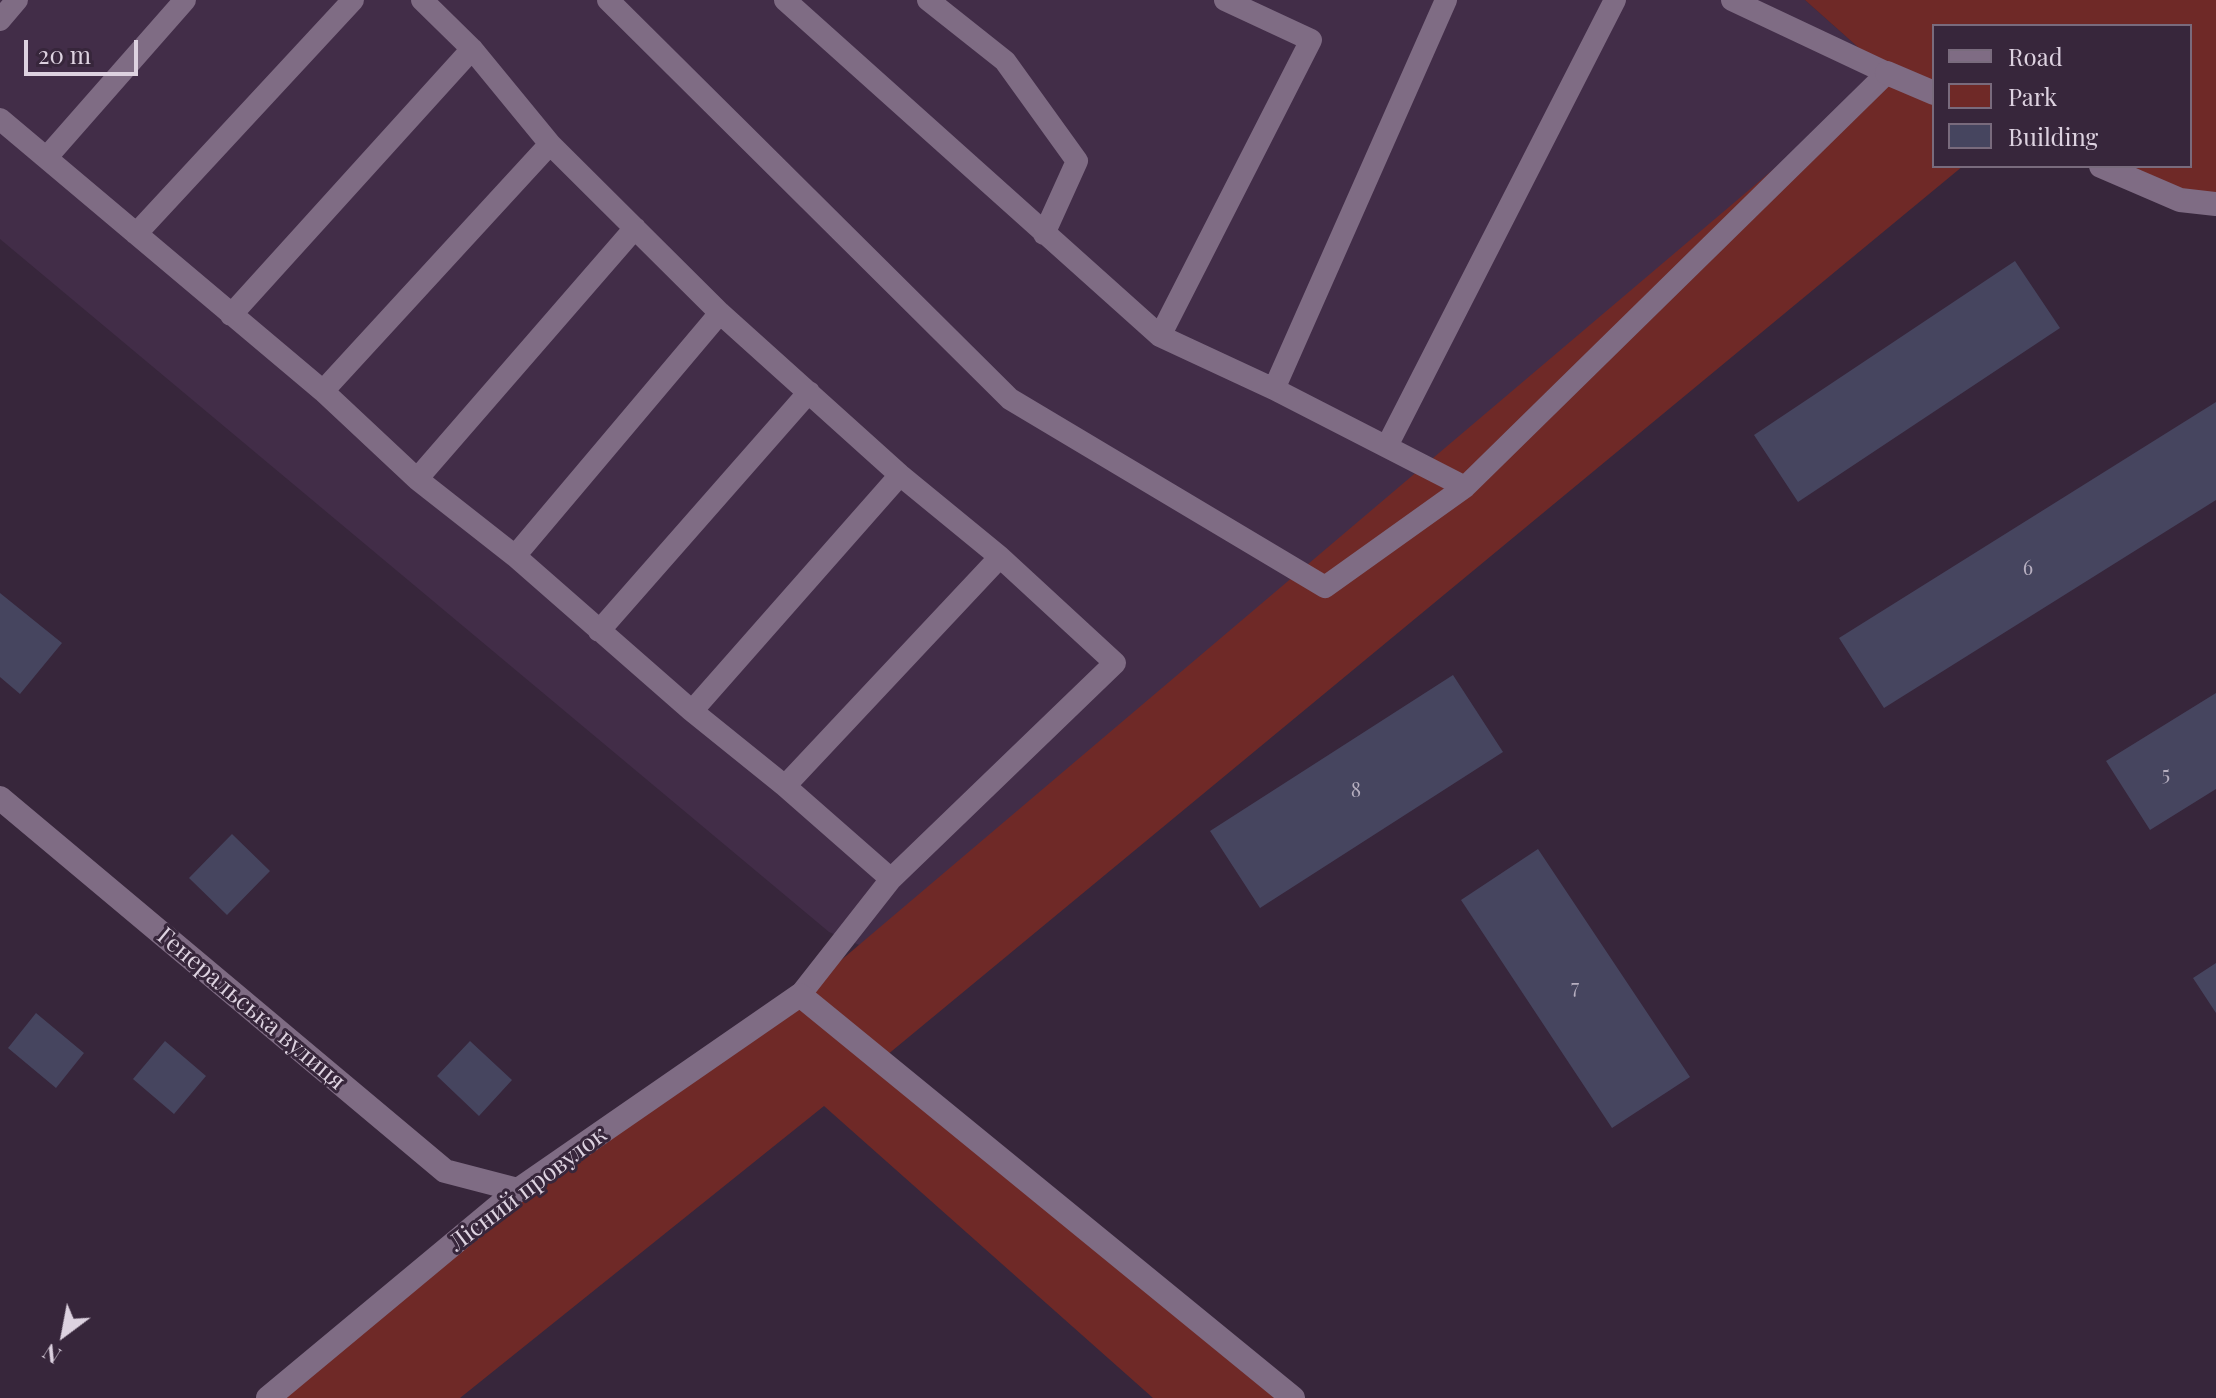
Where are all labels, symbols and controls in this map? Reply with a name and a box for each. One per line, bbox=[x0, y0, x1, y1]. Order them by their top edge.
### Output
scale bar bbox=[28, 24, 142, 74]
legend bbox=[1932, 24, 2192, 168]
text: 20 m bbox=[38, 38, 91, 70]
text: Road bbox=[2008, 40, 2063, 72]
text: Park bbox=[2008, 80, 2057, 112]
text: Building bbox=[2008, 120, 2098, 152]
house number: 6 bbox=[2023, 557, 2033, 581]
house number: 5 bbox=[2162, 763, 2170, 787]
house number: 8 bbox=[1351, 779, 1361, 803]
street label: Генеральська вулиця bbox=[151, 922, 351, 1096]
house number: 7 bbox=[1571, 976, 1579, 1000]
street label: Лісний провулок bbox=[443, 1120, 613, 1258]
north arrow bbox=[24, 1294, 104, 1374]
text: N bbox=[37, 1337, 66, 1371]

